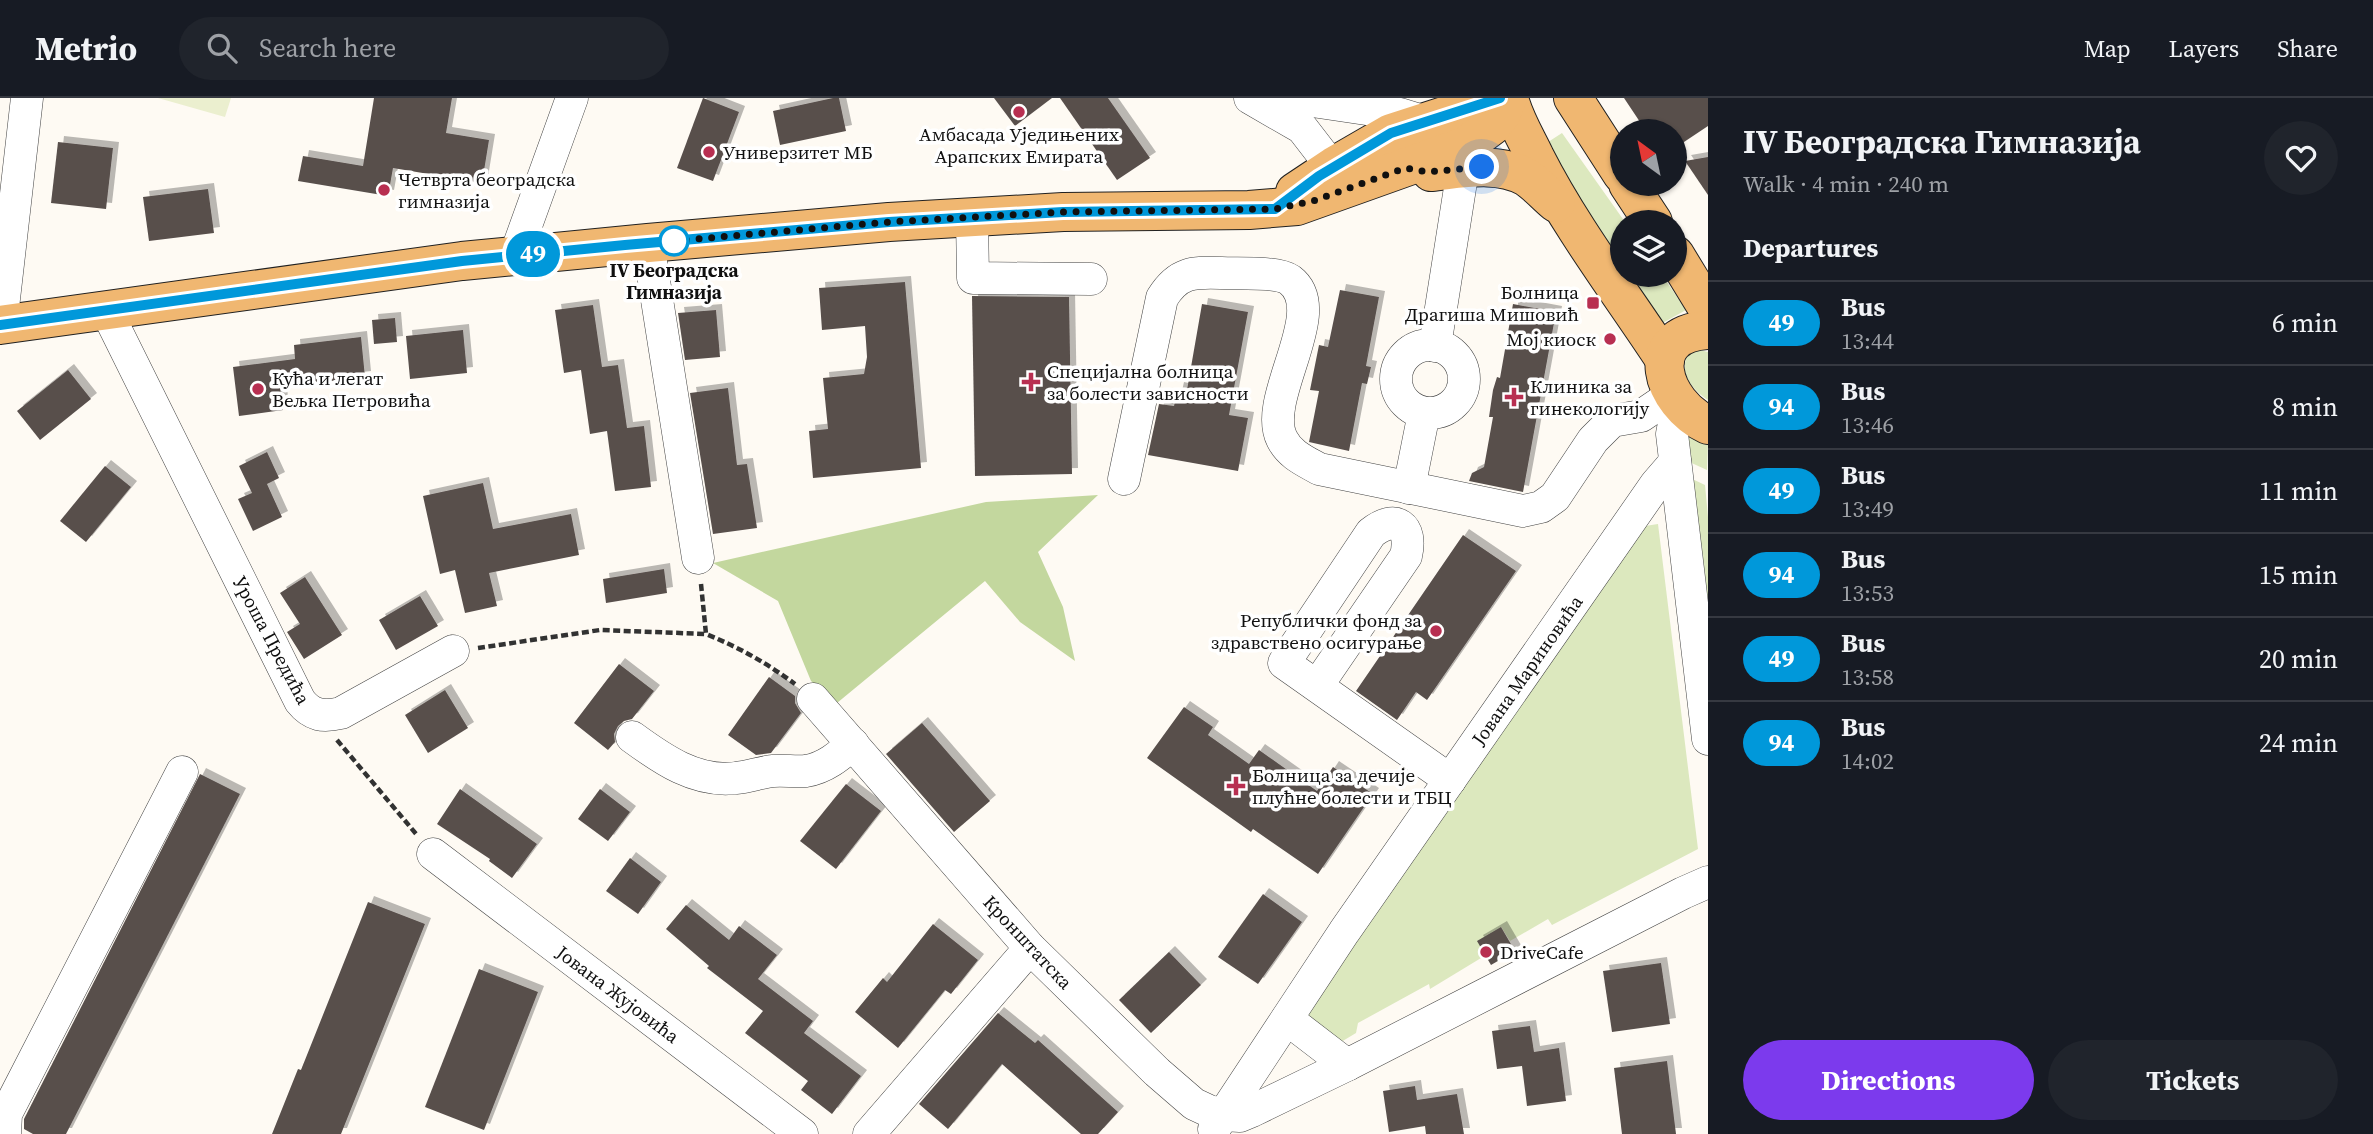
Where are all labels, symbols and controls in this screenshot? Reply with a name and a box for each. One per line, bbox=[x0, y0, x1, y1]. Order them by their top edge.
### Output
search box bbox=[179, 17, 669, 80]
text: Metrio bbox=[35, 26, 137, 71]
icon: search bbox=[203, 29, 241, 67]
text: Search here bbox=[259, 30, 396, 66]
text: Map bbox=[2084, 32, 2131, 65]
text: Layers bbox=[2169, 32, 2239, 65]
text: Share bbox=[2277, 32, 2338, 65]
marker: Амбасада Уједињених Арапских Емирата bbox=[1011, 104, 1027, 120]
north arrow bbox=[1610, 119, 1687, 196]
map controls bbox=[1610, 119, 1687, 287]
text: IV Београдска Гимназија bbox=[1743, 119, 2141, 164]
place label: Амбасада Уједињених Арапских Емирата bbox=[919, 121, 1119, 169]
button: heart bbox=[2264, 121, 2338, 195]
place label: Универзитет МБ bbox=[723, 139, 873, 165]
marker: Универзитет МБ bbox=[701, 144, 717, 160]
your location bbox=[1464, 149, 1499, 184]
place label: Четврта београдска гимназија bbox=[398, 166, 576, 214]
text: Walk · 4 min · 240 m bbox=[1743, 168, 1949, 200]
marker: Четврта београдска гимназија bbox=[376, 182, 392, 198]
button: layers bbox=[1610, 210, 1687, 287]
marker: IV Београдска Гимназија bbox=[659, 226, 689, 256]
text: Departures bbox=[1743, 230, 1878, 266]
line badge: 49 bbox=[502, 231, 564, 277]
text: 49 bbox=[520, 237, 546, 270]
place label: IV Београдска Гимназија bbox=[609, 257, 739, 305]
place label: Болница Драгиша Мишовић bbox=[1405, 279, 1579, 327]
text: Bus bbox=[1841, 289, 1885, 325]
marker: Болница Драгиша Мишовић bbox=[1585, 295, 1601, 311]
text: 6 min bbox=[2272, 305, 2338, 341]
text: 49 bbox=[1768, 306, 1795, 339]
text: 13:44 bbox=[1841, 325, 1894, 357]
place label: Мој киоск bbox=[1506, 326, 1596, 352]
marker: Мој киоск bbox=[1602, 331, 1618, 347]
place label: Специјална болница за болести зависности bbox=[1047, 358, 1249, 406]
place label: Кућа и легат Вељка Петровића bbox=[272, 365, 431, 413]
marker: Специјална болница за болести зависности bbox=[1021, 372, 1041, 392]
place label: Клиника за гинекологију bbox=[1530, 373, 1650, 421]
text: Bus bbox=[1841, 373, 1885, 409]
marker: Кућа и легат Вељка Петровића bbox=[250, 381, 266, 397]
marker: Клиника за гинекологију bbox=[1504, 387, 1524, 407]
text: 8 min bbox=[2272, 389, 2338, 425]
text: 94 bbox=[1768, 390, 1795, 423]
text: 13:46 bbox=[1841, 409, 1894, 441]
text: Bus bbox=[1841, 457, 1885, 493]
text: 11 min bbox=[2259, 473, 2338, 509]
text: 49 bbox=[1768, 474, 1795, 507]
text: 13:49 bbox=[1841, 493, 1894, 525]
text: Bus bbox=[1841, 541, 1885, 577]
text: 15 min bbox=[2259, 557, 2338, 593]
text: 94 bbox=[1768, 558, 1795, 591]
street label: Уроша Предића bbox=[227, 571, 317, 709]
text: 13:53 bbox=[1841, 577, 1894, 609]
street label: Јована Мариновића bbox=[1465, 590, 1589, 751]
place label: Републички фонд за здравствено осигурање bbox=[1211, 607, 1422, 655]
marker: Републички фонд за здравствено осигурање bbox=[1428, 623, 1444, 639]
text: Bus bbox=[1841, 625, 1885, 661]
text: 20 min bbox=[2259, 641, 2338, 677]
text: 49 bbox=[1768, 642, 1795, 675]
text: 13:58 bbox=[1841, 661, 1894, 693]
text: Bus bbox=[1841, 709, 1885, 745]
text: 24 min bbox=[2259, 725, 2338, 761]
text: 94 bbox=[1768, 726, 1795, 759]
text: 14:02 bbox=[1841, 745, 1894, 777]
place label: Болница за дечије плућне болести и ТБЦ bbox=[1252, 762, 1452, 810]
marker: Болница за дечије плућне болести и ТБЦ bbox=[1226, 776, 1246, 796]
street label: Кронштатска bbox=[978, 889, 1079, 995]
street label: Јована Жујовића bbox=[550, 939, 685, 1049]
place label: DriveCafe bbox=[1500, 939, 1584, 965]
marker: DriveCafe bbox=[1478, 944, 1494, 960]
button: Directions bbox=[1743, 1040, 2034, 1120]
button: Tickets bbox=[2048, 1040, 2338, 1120]

